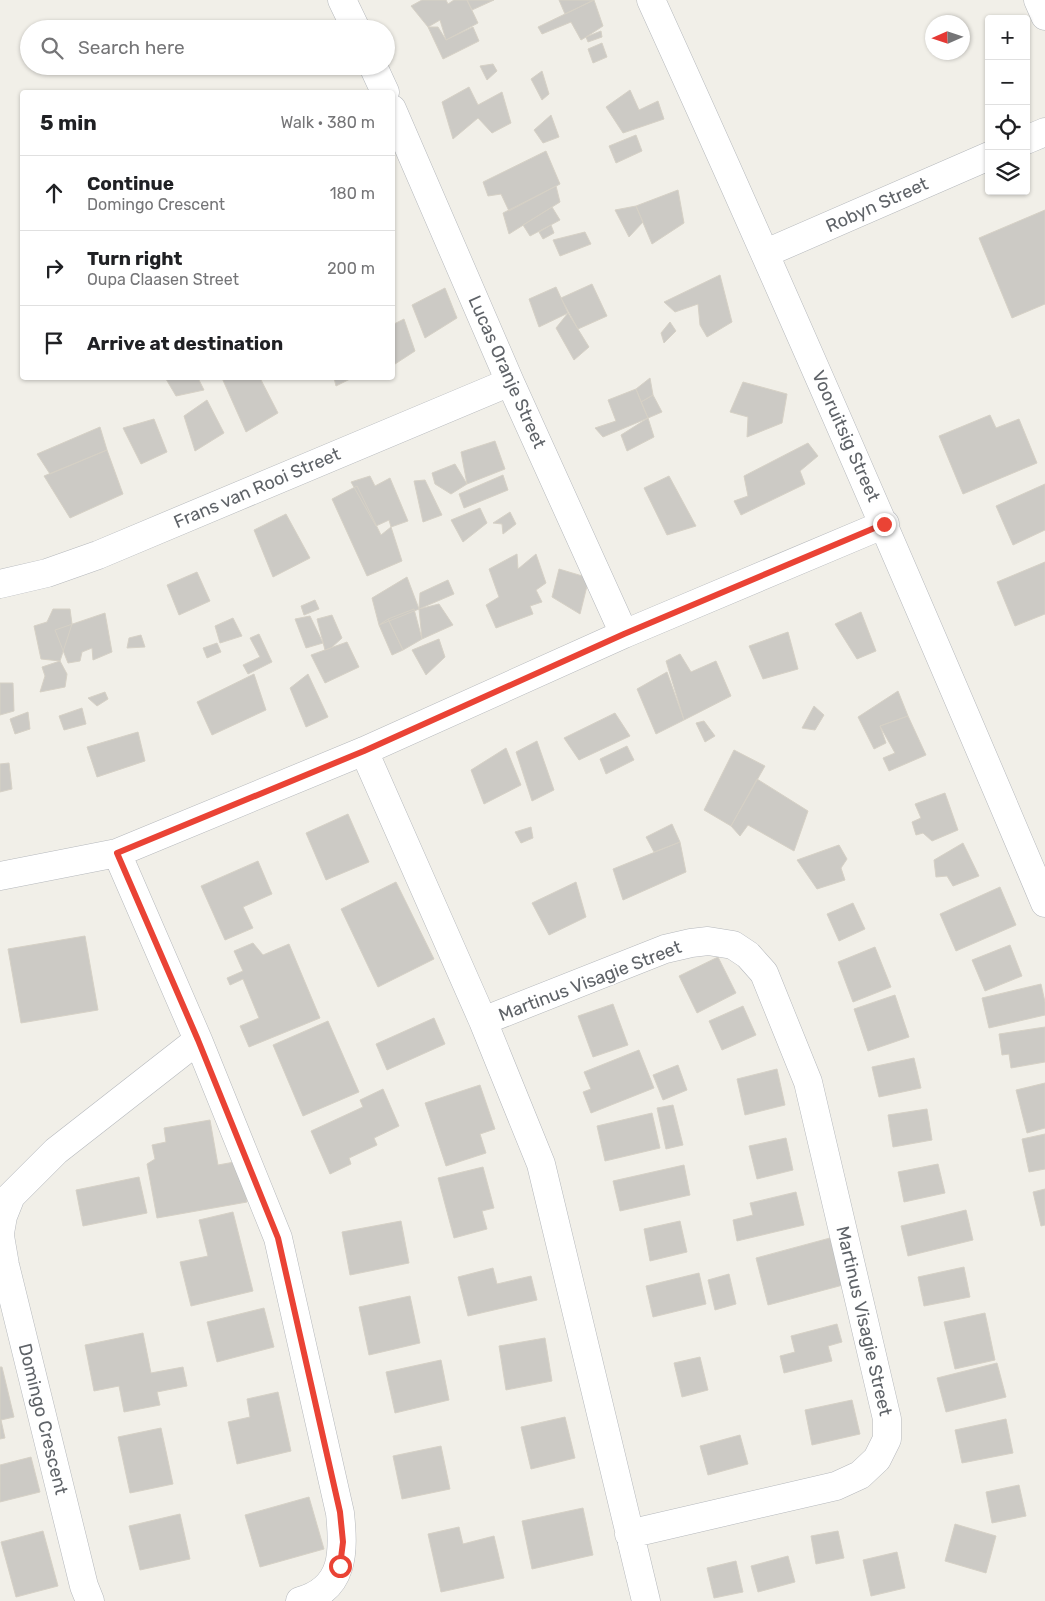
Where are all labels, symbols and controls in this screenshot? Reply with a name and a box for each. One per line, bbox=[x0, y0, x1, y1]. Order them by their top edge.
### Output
north arrow bbox=[925, 15, 970, 60]
map controls bbox=[985, 15, 1030, 195]
button: + bbox=[985, 15, 1030, 60]
search box bbox=[20, 20, 395, 75]
icon: search bbox=[38, 34, 66, 62]
text: Search here bbox=[78, 36, 185, 59]
button: − bbox=[985, 60, 1030, 105]
button: locate bbox=[985, 105, 1030, 150]
text: 5 min bbox=[40, 110, 97, 135]
text: Walk · 380 m bbox=[281, 113, 375, 132]
button: layers bbox=[985, 150, 1030, 195]
text: Continue bbox=[87, 172, 174, 195]
street label: Robyn Street bbox=[822, 173, 932, 237]
icon: ahead bbox=[40, 179, 68, 207]
text: 180 m bbox=[330, 184, 375, 203]
text: Domingo Crescent bbox=[87, 195, 225, 214]
text: Turn right bbox=[87, 247, 182, 270]
icon: right bbox=[40, 254, 68, 282]
text: 200 m bbox=[327, 259, 375, 278]
text: Oupa Claasen Street bbox=[87, 270, 239, 289]
street label: Lucas Oranje Street bbox=[463, 292, 551, 452]
icon: arrive bbox=[40, 329, 68, 357]
text: Arrive at destination bbox=[87, 332, 283, 355]
street label: Vooruitsig Street bbox=[807, 367, 885, 505]
street label: Frans van Rooi Street bbox=[170, 443, 344, 533]
route end bbox=[873, 513, 896, 536]
street label: Martinus Visagie Street bbox=[495, 936, 685, 1026]
street label: Martinus Visagie Street bbox=[831, 1224, 897, 1418]
street label: Domingo Crescent bbox=[14, 1341, 72, 1497]
route start bbox=[329, 1555, 352, 1578]

